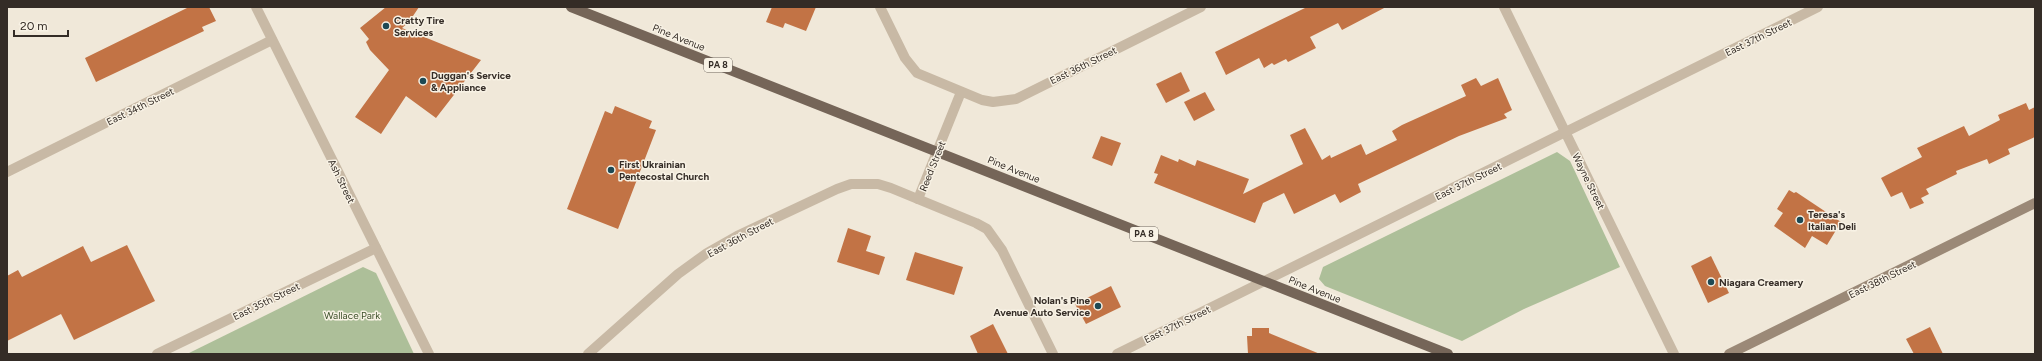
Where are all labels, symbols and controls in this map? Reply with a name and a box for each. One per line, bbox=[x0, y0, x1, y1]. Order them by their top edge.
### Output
scale bar bbox=[14, 12, 68, 38]
place label: Cratty Tire Services bbox=[394, 14, 445, 39]
street label: East 37th Street bbox=[1723, 16, 1794, 59]
text: 20 m bbox=[20, 19, 48, 33]
marker: Cratty Tire Services bbox=[381, 21, 391, 31]
street label: Pine Avenue bbox=[651, 21, 707, 54]
street label: East 36th Street bbox=[1048, 44, 1119, 87]
road number: PA 8 bbox=[704, 58, 732, 72]
place label: Duggan's Service & Appliance bbox=[431, 69, 511, 94]
marker: Duggan's Service & Appliance bbox=[418, 76, 428, 86]
street label: East 34th Street bbox=[104, 84, 176, 128]
street label: Reed Street bbox=[916, 139, 949, 193]
street label: Wayne Street bbox=[1569, 151, 1608, 212]
street label: Pine Avenue bbox=[986, 153, 1042, 186]
street label: Ash Street bbox=[325, 157, 358, 206]
place label: First Ukrainian Pentecostal Church bbox=[619, 158, 710, 183]
street label: East 37th Street bbox=[1433, 160, 1504, 203]
marker: First Ukrainian Pentecostal Church bbox=[606, 165, 616, 175]
place label: Teresa's Italian Deli bbox=[1808, 208, 1857, 233]
street label: East 36th Street bbox=[705, 214, 776, 260]
marker: Teresa's Italian Deli bbox=[1795, 215, 1805, 225]
road number: PA 8 bbox=[1130, 227, 1158, 241]
street label: East 38th Street bbox=[1846, 257, 1918, 301]
street label: Pine Avenue bbox=[1287, 273, 1343, 306]
place label: Niagara Creamery bbox=[1719, 276, 1803, 289]
marker: Niagara Creamery bbox=[1706, 277, 1716, 287]
street label: East 35th Street bbox=[231, 280, 302, 323]
place label: Nolan's Pine Avenue Auto Service bbox=[994, 294, 1090, 319]
marker: Nolan's Pine Avenue Auto Service bbox=[1093, 301, 1103, 311]
street label: East 37th Street bbox=[1142, 303, 1213, 346]
park label: Wallace Park bbox=[324, 309, 380, 322]

